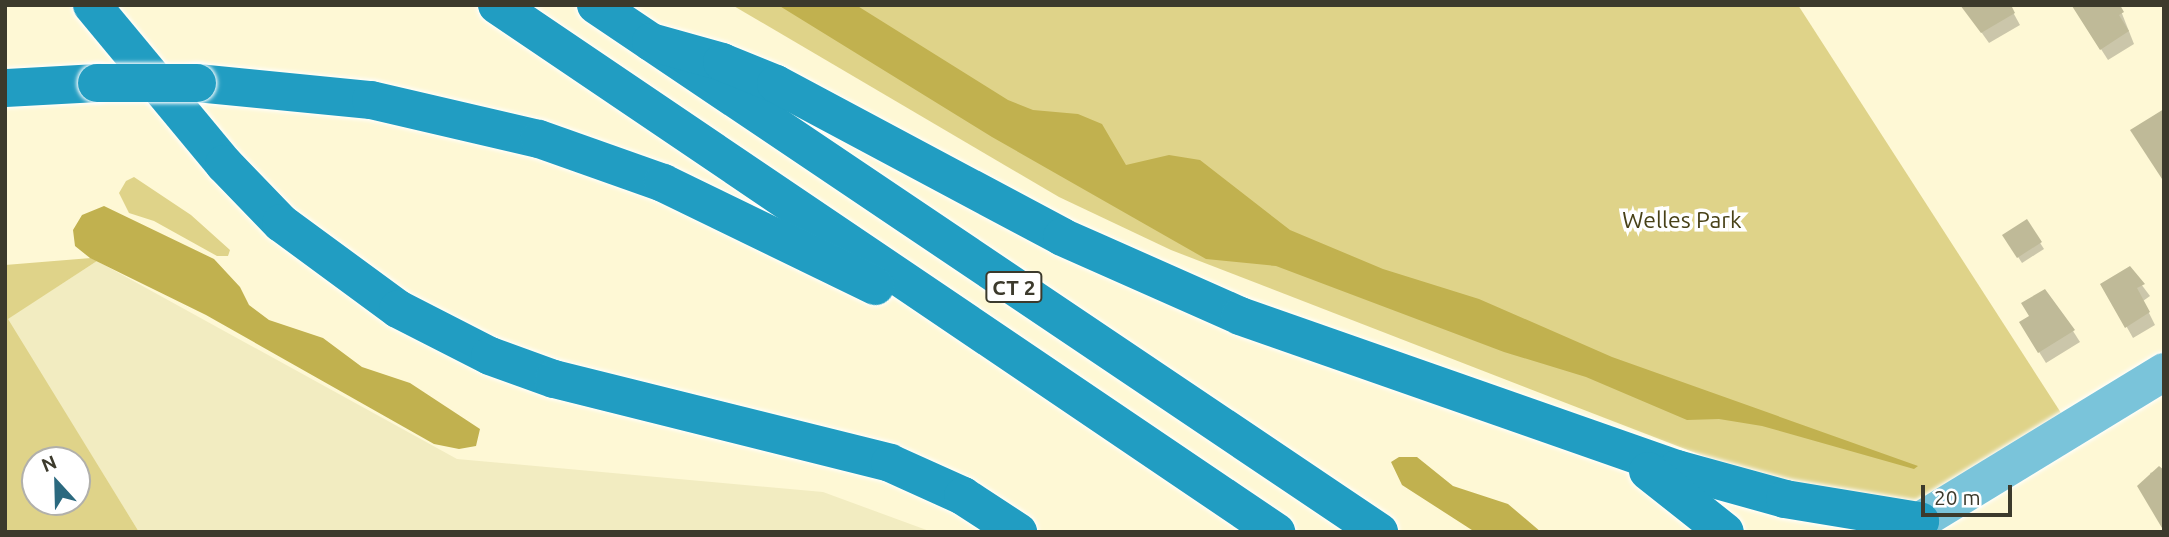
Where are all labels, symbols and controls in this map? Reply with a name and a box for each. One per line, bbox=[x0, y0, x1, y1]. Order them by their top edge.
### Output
park label: Welles Park bbox=[1622, 206, 1742, 234]
road number: CT 2 bbox=[984, 270, 1044, 304]
north arrow bbox=[21, 446, 91, 516]
text: N bbox=[38, 451, 60, 476]
scale bar bbox=[1924, 470, 2015, 514]
text: 20 m bbox=[1934, 485, 1981, 509]

